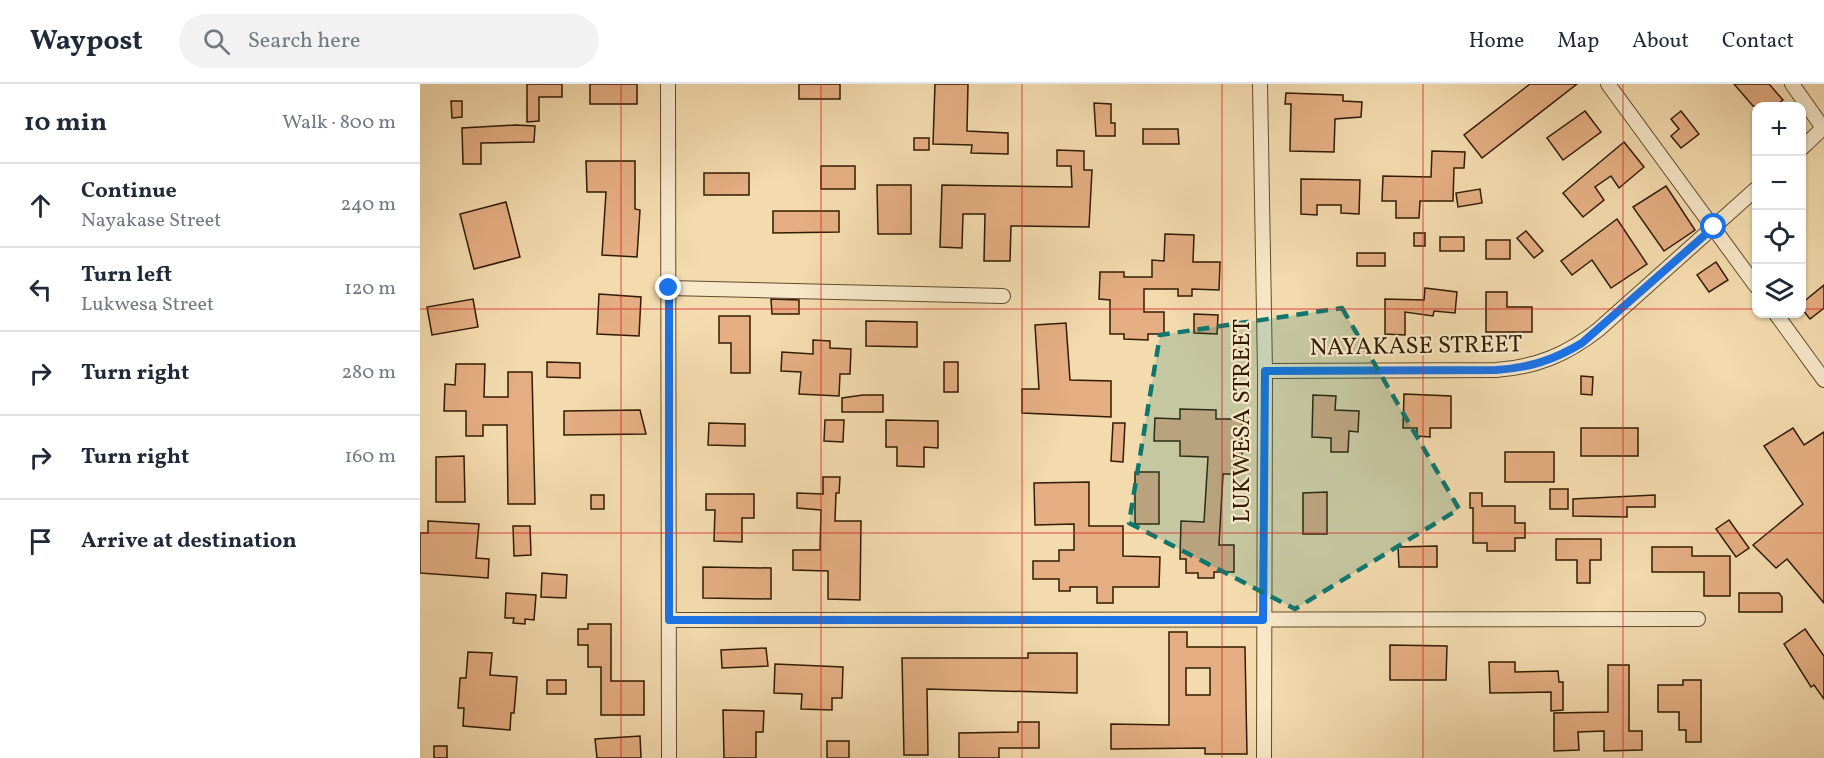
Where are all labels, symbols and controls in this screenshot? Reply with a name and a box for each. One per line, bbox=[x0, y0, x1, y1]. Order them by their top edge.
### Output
search box bbox=[179, 14, 599, 68]
text: Waypost bbox=[30, 22, 143, 61]
icon: search bbox=[200, 25, 233, 58]
text: Search here bbox=[248, 26, 360, 57]
text: Home bbox=[1469, 27, 1524, 56]
text: Map bbox=[1557, 27, 1599, 56]
text: About bbox=[1632, 27, 1689, 56]
text: Contact bbox=[1722, 27, 1794, 56]
map controls bbox=[1752, 102, 1806, 318]
button: + bbox=[1752, 102, 1806, 156]
text: 10 min bbox=[24, 105, 107, 141]
text: Walk · 800 m bbox=[282, 109, 396, 137]
button: − bbox=[1752, 156, 1806, 210]
text: Continue bbox=[81, 176, 177, 207]
icon: ahead bbox=[24, 189, 57, 222]
text: 240 m bbox=[341, 191, 396, 219]
text: Nayakase Street bbox=[81, 207, 221, 235]
button: locate bbox=[1752, 210, 1806, 264]
route start bbox=[1700, 213, 1726, 239]
text: Turn left bbox=[81, 260, 172, 291]
button: layers bbox=[1752, 264, 1806, 318]
icon: left bbox=[24, 273, 57, 306]
route end bbox=[655, 274, 681, 300]
text: 120 m bbox=[344, 275, 396, 303]
text: Lukwesa Street bbox=[81, 291, 214, 319]
street label: LUKWESA STREET bbox=[1226, 319, 1260, 523]
street label: NAYAKASE STREET bbox=[1309, 328, 1523, 366]
icon: right bbox=[24, 357, 57, 390]
text: Turn right bbox=[81, 358, 189, 389]
text: 280 m bbox=[341, 359, 396, 387]
icon: right bbox=[24, 441, 57, 474]
text: Turn right bbox=[81, 442, 189, 473]
text: 160 m bbox=[344, 443, 396, 471]
icon: arrive bbox=[24, 525, 57, 558]
text: Arrive at destination bbox=[81, 526, 297, 557]

